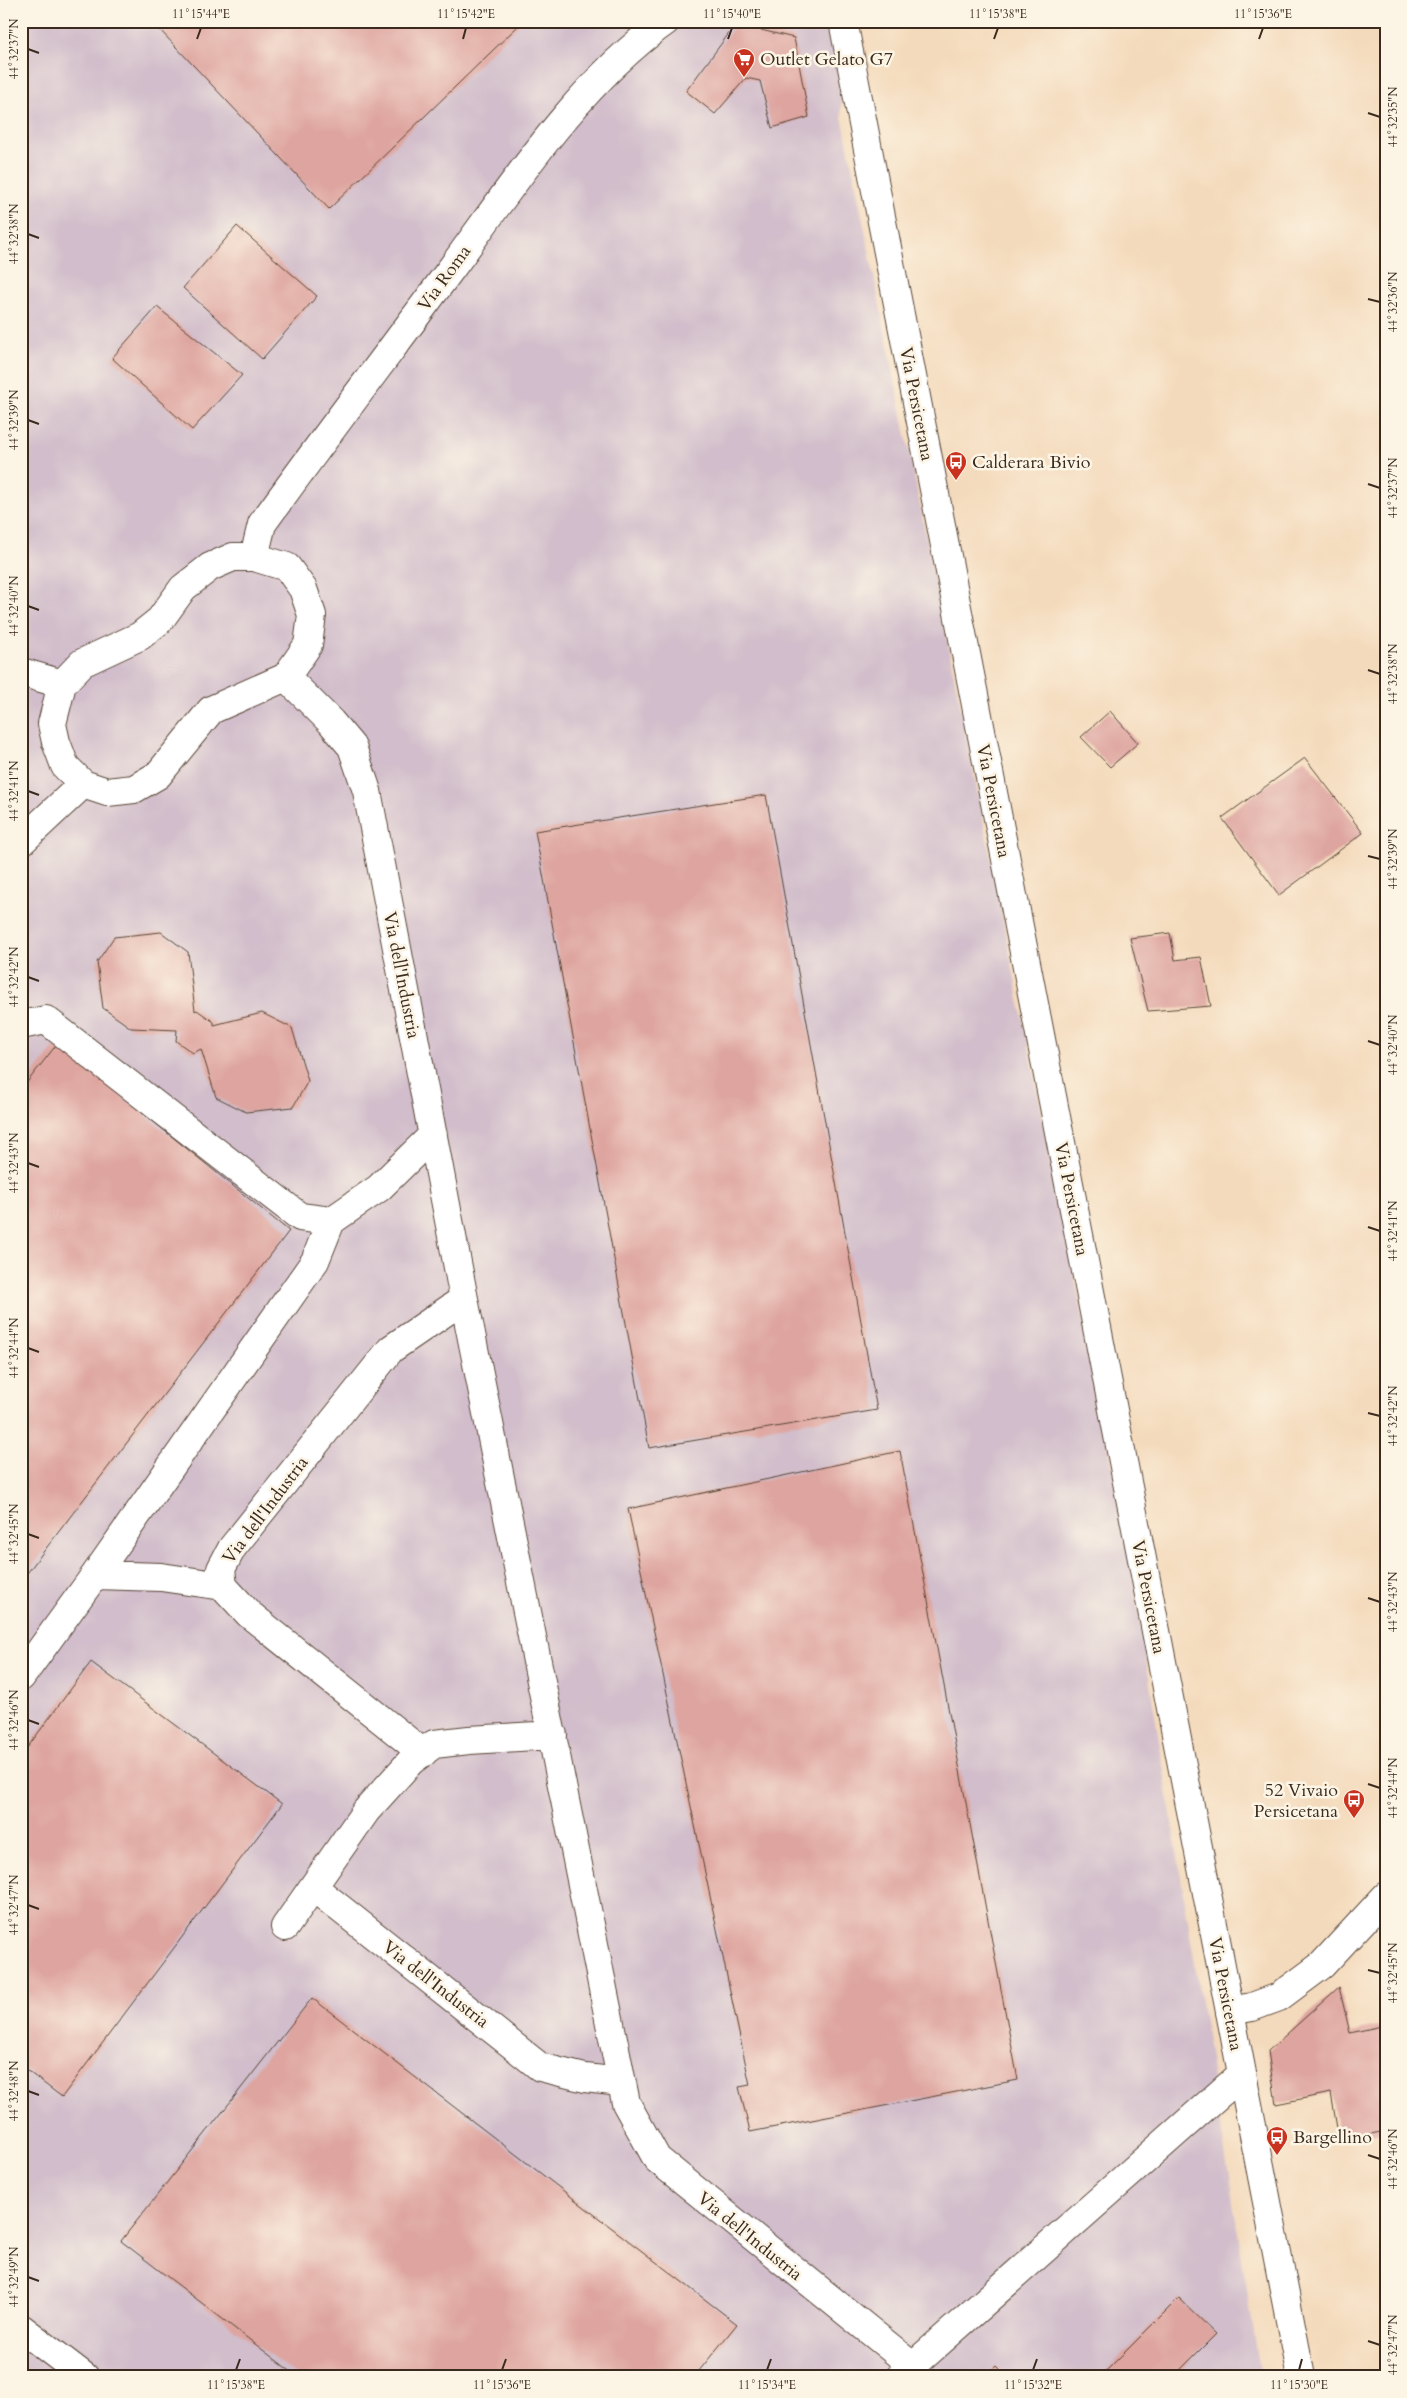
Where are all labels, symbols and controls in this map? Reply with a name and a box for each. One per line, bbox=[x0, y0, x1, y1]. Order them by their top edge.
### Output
text: 11°15'44"E bbox=[172, 6, 230, 22]
text: 11°15'42"E bbox=[437, 6, 495, 22]
text: 11°15'40"E bbox=[703, 6, 761, 22]
text: 11°15'38"E bbox=[969, 6, 1027, 22]
text: 11°15'36"E bbox=[1234, 6, 1292, 22]
text: 44°32'37"N bbox=[6, 18, 22, 79]
supermarket icon: Outlet Gelato G7 bbox=[732, 47, 756, 78]
place label: Outlet Gelato G7 bbox=[760, 47, 893, 72]
text: 44°32'35"N bbox=[1385, 86, 1401, 147]
text: 44°32'38"N bbox=[6, 203, 22, 264]
street label: Via Roma bbox=[412, 240, 477, 316]
text: 44°32'36"N bbox=[1385, 271, 1401, 332]
street label: Via Persicetana bbox=[893, 345, 940, 463]
text: 44°32'39"N bbox=[6, 389, 22, 450]
bus stop icon: Calderara Bivio bbox=[944, 450, 968, 481]
place label: Calderara Bivio bbox=[972, 450, 1091, 475]
text: 44°32'37"N bbox=[1385, 457, 1401, 518]
text: 44°32'40"N bbox=[6, 575, 22, 636]
text: 44°32'38"N bbox=[1385, 643, 1401, 704]
street label: Via Persicetana bbox=[970, 742, 1017, 860]
text: 44°32'41"N bbox=[6, 760, 22, 821]
text: 44°32'39"N bbox=[1385, 828, 1401, 889]
street label: Via dell'Industria bbox=[377, 909, 426, 1041]
text: 44°32'42"N bbox=[6, 946, 22, 1007]
text: 44°32'40"N bbox=[1385, 1014, 1401, 1075]
text: 44°32'43"N bbox=[6, 1132, 22, 1193]
street label: Via Persicetana bbox=[1048, 1140, 1095, 1258]
text: 44°32'41"N bbox=[1385, 1200, 1401, 1261]
text: 44°32'44"N bbox=[6, 1317, 22, 1378]
text: 44°32'42"N bbox=[1385, 1385, 1401, 1446]
street label: Via dell'Industria bbox=[217, 1451, 314, 1569]
text: 44°32'45"N bbox=[6, 1503, 22, 1564]
street label: Via Persicetana bbox=[1125, 1538, 1172, 1656]
text: 44°32'43"N bbox=[1385, 1571, 1401, 1632]
text: 44°32'46"N bbox=[6, 1689, 22, 1750]
text: 44°32'44"N bbox=[1385, 1757, 1401, 1818]
place label: 52 Vivaio Persicetana bbox=[1254, 1778, 1338, 1824]
bus stop icon: 52 Vivaio Persicetana bbox=[1342, 1788, 1366, 1819]
text: 44°32'47"N bbox=[6, 1874, 22, 1935]
street label: Via dell'Industria bbox=[377, 1935, 494, 2034]
street label: Via Persicetana bbox=[1202, 1935, 1249, 2053]
text: 44°32'45"N bbox=[1385, 1942, 1401, 2003]
text: 44°32'48"N bbox=[6, 2060, 22, 2121]
bus stop icon: Bargellino bbox=[1265, 2125, 1289, 2156]
place label: Bargellino bbox=[1293, 2125, 1372, 2150]
text: 44°32'46"N bbox=[1385, 2128, 1401, 2189]
street label: Via dell'Industria bbox=[692, 2186, 808, 2287]
text: 44°32'49"N bbox=[6, 2246, 22, 2307]
text: 44°32'47"N bbox=[1385, 2314, 1401, 2375]
text: 11°15'38"E bbox=[207, 2377, 265, 2393]
text: 11°15'36"E bbox=[473, 2377, 531, 2393]
text: 11°15'34"E bbox=[738, 2377, 796, 2393]
text: 11°15'32"E bbox=[1004, 2377, 1062, 2393]
text: 11°15'30"E bbox=[1270, 2377, 1328, 2393]

